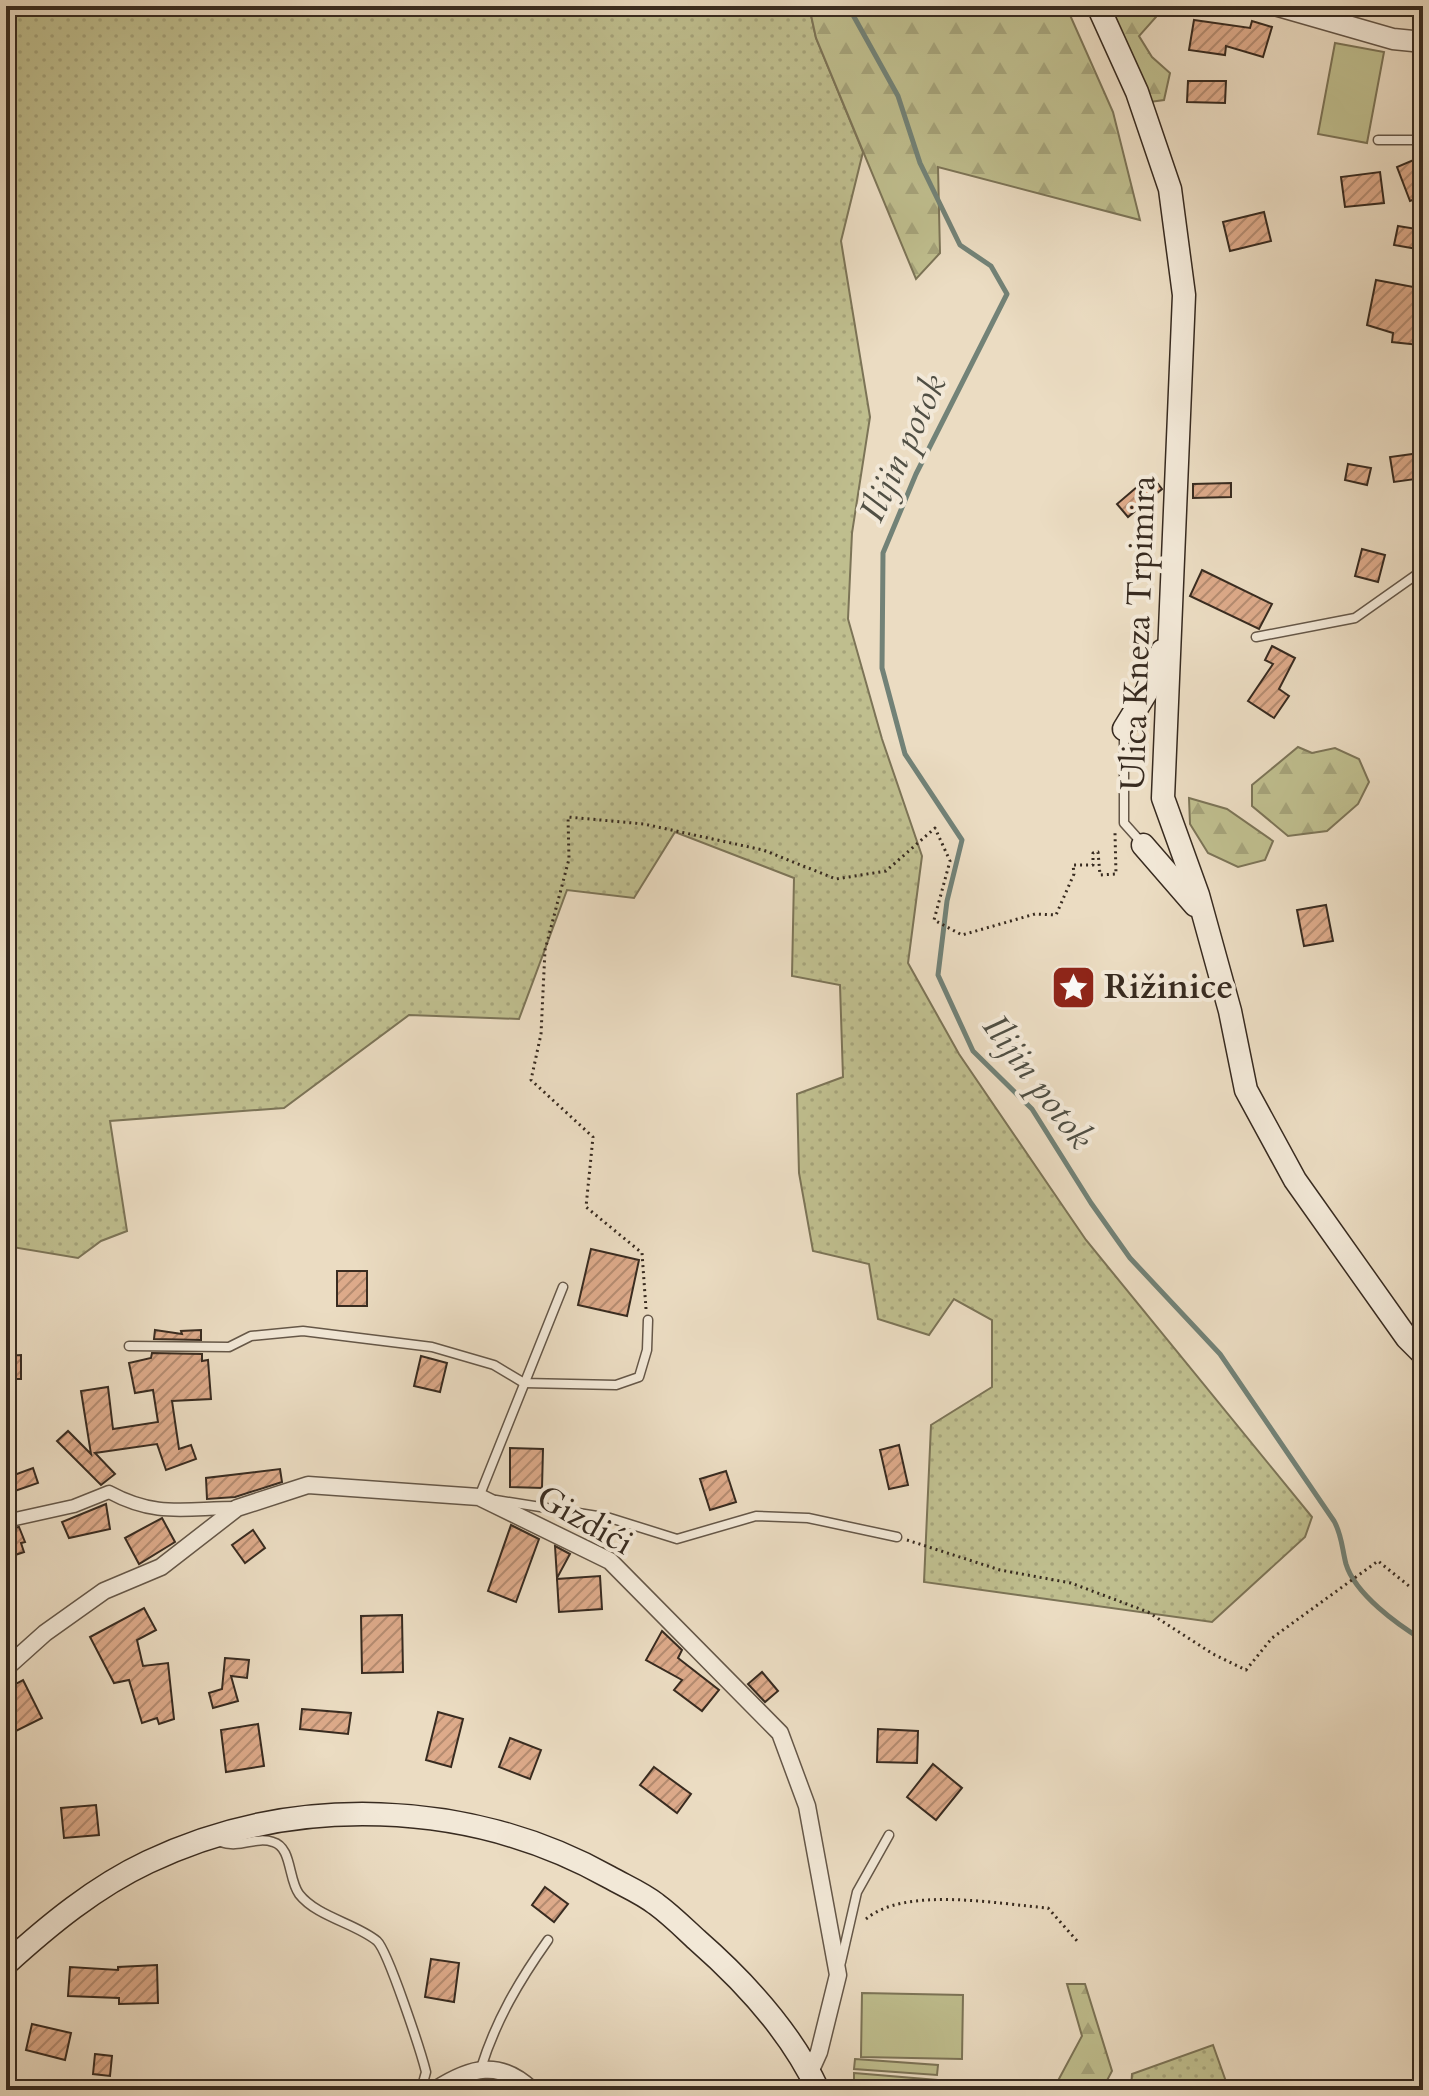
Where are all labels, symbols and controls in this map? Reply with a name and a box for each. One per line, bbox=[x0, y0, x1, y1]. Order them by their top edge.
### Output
water label: Ilijin potok bbox=[848, 366, 959, 530]
street label: Ulica Kneza Trpimira bbox=[1110, 475, 1166, 791]
place icon: Rižinice bbox=[1049, 963, 1097, 1011]
place label: Rižinice bbox=[1104, 964, 1233, 1010]
water label: Ilijin potok bbox=[971, 1004, 1105, 1160]
street label: Gizdići bbox=[528, 1474, 642, 1566]

